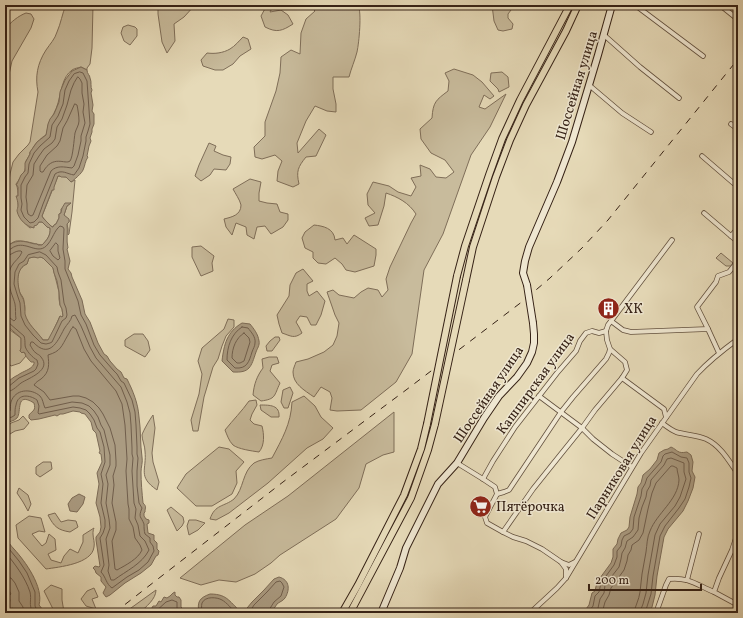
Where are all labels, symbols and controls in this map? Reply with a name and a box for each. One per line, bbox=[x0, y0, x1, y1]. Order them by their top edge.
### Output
street label: Шоссейная улица bbox=[552, 28, 603, 142]
building icon: ХК bbox=[596, 295, 622, 321]
place label: ХК bbox=[624, 300, 643, 319]
street label: Кашпирская улица bbox=[493, 329, 580, 439]
street label: Шоссейная улица bbox=[450, 342, 529, 447]
street label: Парниковая улица bbox=[583, 412, 662, 523]
supermarket icon: Пятёрочка bbox=[467, 493, 493, 519]
place label: Пятёрочка bbox=[496, 498, 565, 517]
scale bar bbox=[589, 566, 701, 592]
text: 200 m bbox=[595, 573, 629, 589]

